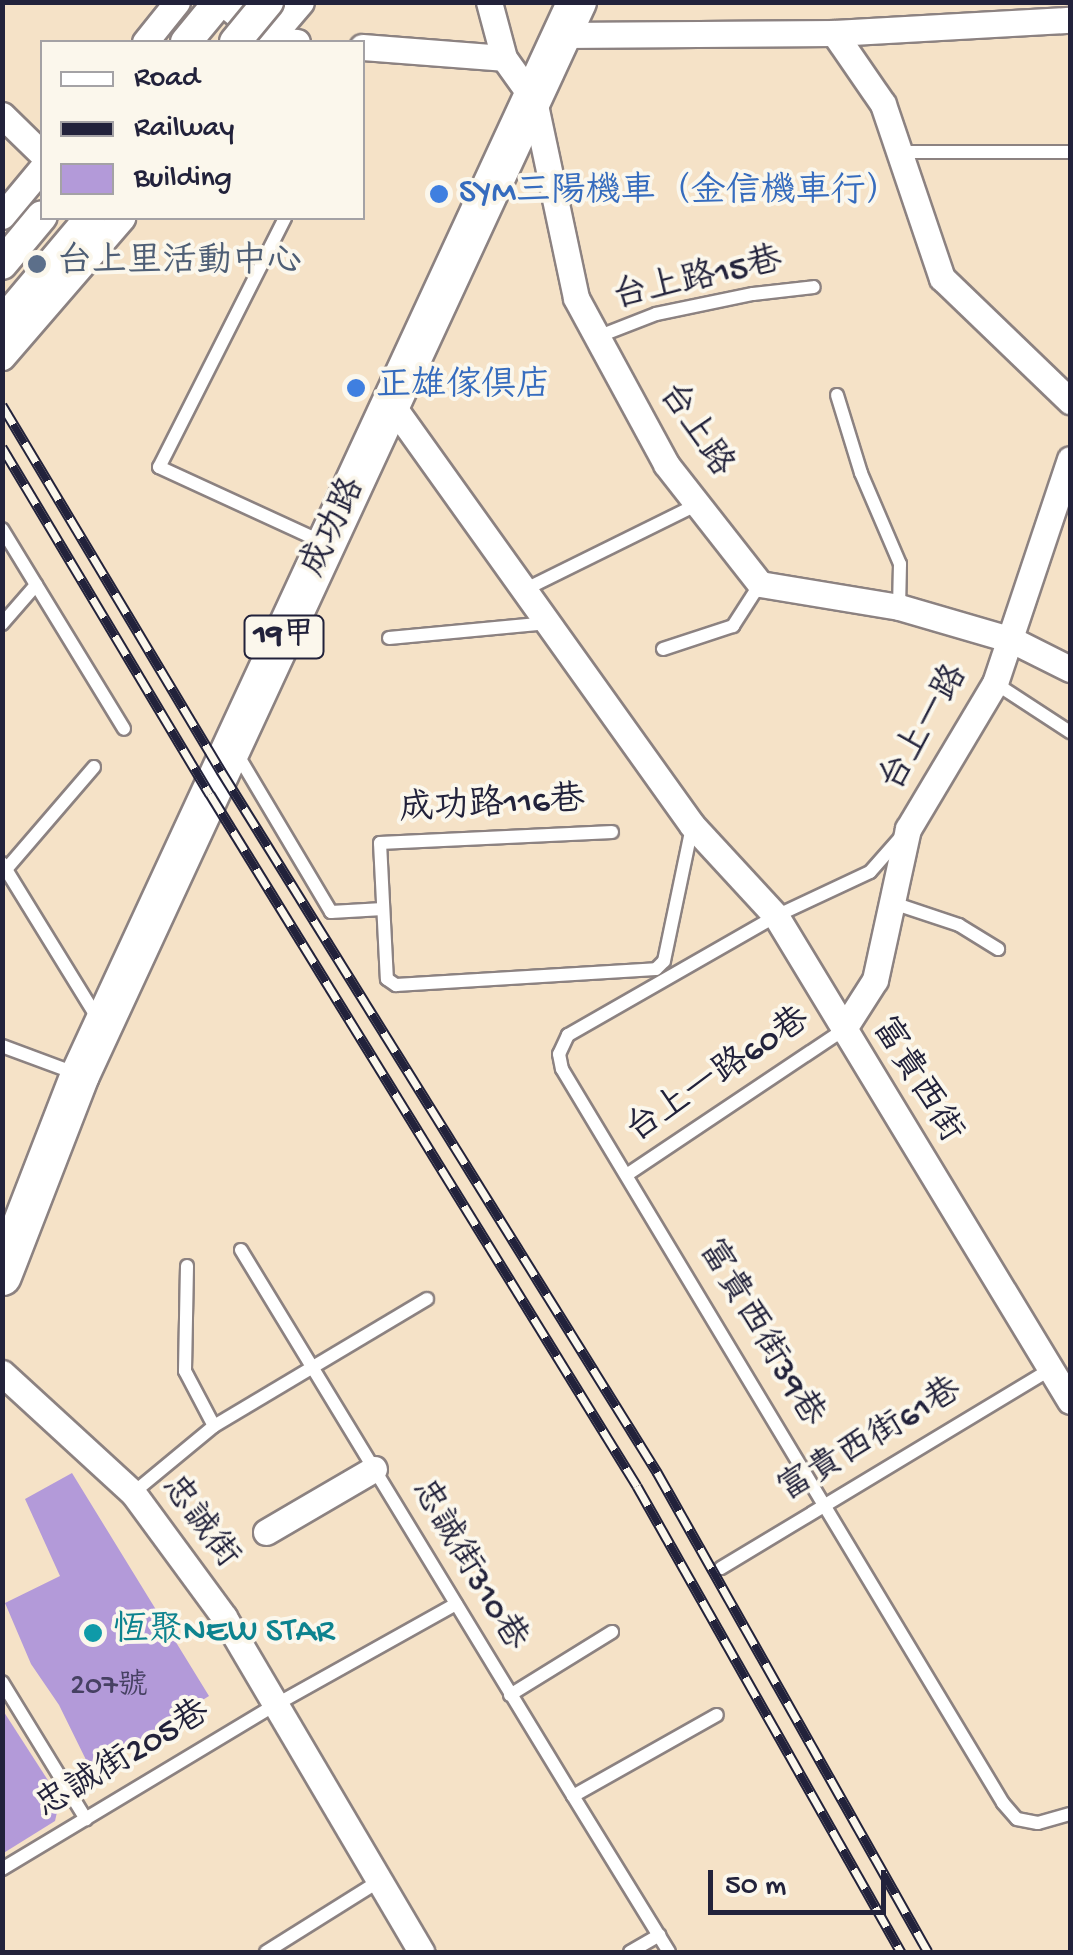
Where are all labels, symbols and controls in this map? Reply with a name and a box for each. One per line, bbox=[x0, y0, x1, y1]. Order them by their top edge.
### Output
legend bbox=[40, 40, 365, 220]
text: Road bbox=[134, 62, 200, 97]
text: Railway bbox=[134, 112, 234, 147]
text: Building bbox=[134, 162, 232, 197]
place label: SYM三陽機車（金信機車行） bbox=[459, 173, 901, 215]
marker: SYM三陽機車（金信機車行） bbox=[428, 183, 450, 205]
street label: 台上路15巷 bbox=[609, 241, 787, 321]
place label: 台上里活動中心 bbox=[57, 243, 302, 285]
marker: 台上里活動中心 bbox=[26, 253, 48, 275]
place label: 正雄傢俱店 bbox=[376, 367, 551, 409]
street label: 台上路 bbox=[647, 376, 741, 486]
marker: 正雄傢俱店 bbox=[345, 377, 367, 399]
street label: 成功路 bbox=[294, 472, 376, 584]
road number: 19甲 bbox=[242, 610, 326, 664]
street label: 台上一路 bbox=[873, 658, 979, 800]
street label: 成功路116巷 bbox=[398, 781, 586, 833]
street label: 台上一路60巷 bbox=[619, 1000, 819, 1154]
street label: 富貴西街 bbox=[860, 1011, 970, 1151]
street label: 富貴西街39巷 bbox=[687, 1233, 831, 1435]
street label: 富貴西街61巷 bbox=[772, 1371, 970, 1513]
street label: 忠誠街 bbox=[150, 1468, 246, 1578]
street label: 忠誠街310巷 bbox=[400, 1473, 534, 1659]
place label: 恆聚NEW STAR bbox=[113, 1612, 334, 1654]
marker: 恆聚NEW STAR bbox=[82, 1622, 104, 1644]
house number: 207號 bbox=[70, 1670, 148, 1706]
street label: 忠誠街205巷 bbox=[29, 1693, 219, 1829]
scale bar bbox=[713, 1850, 890, 1912]
text: 50 m bbox=[725, 1870, 786, 1905]

